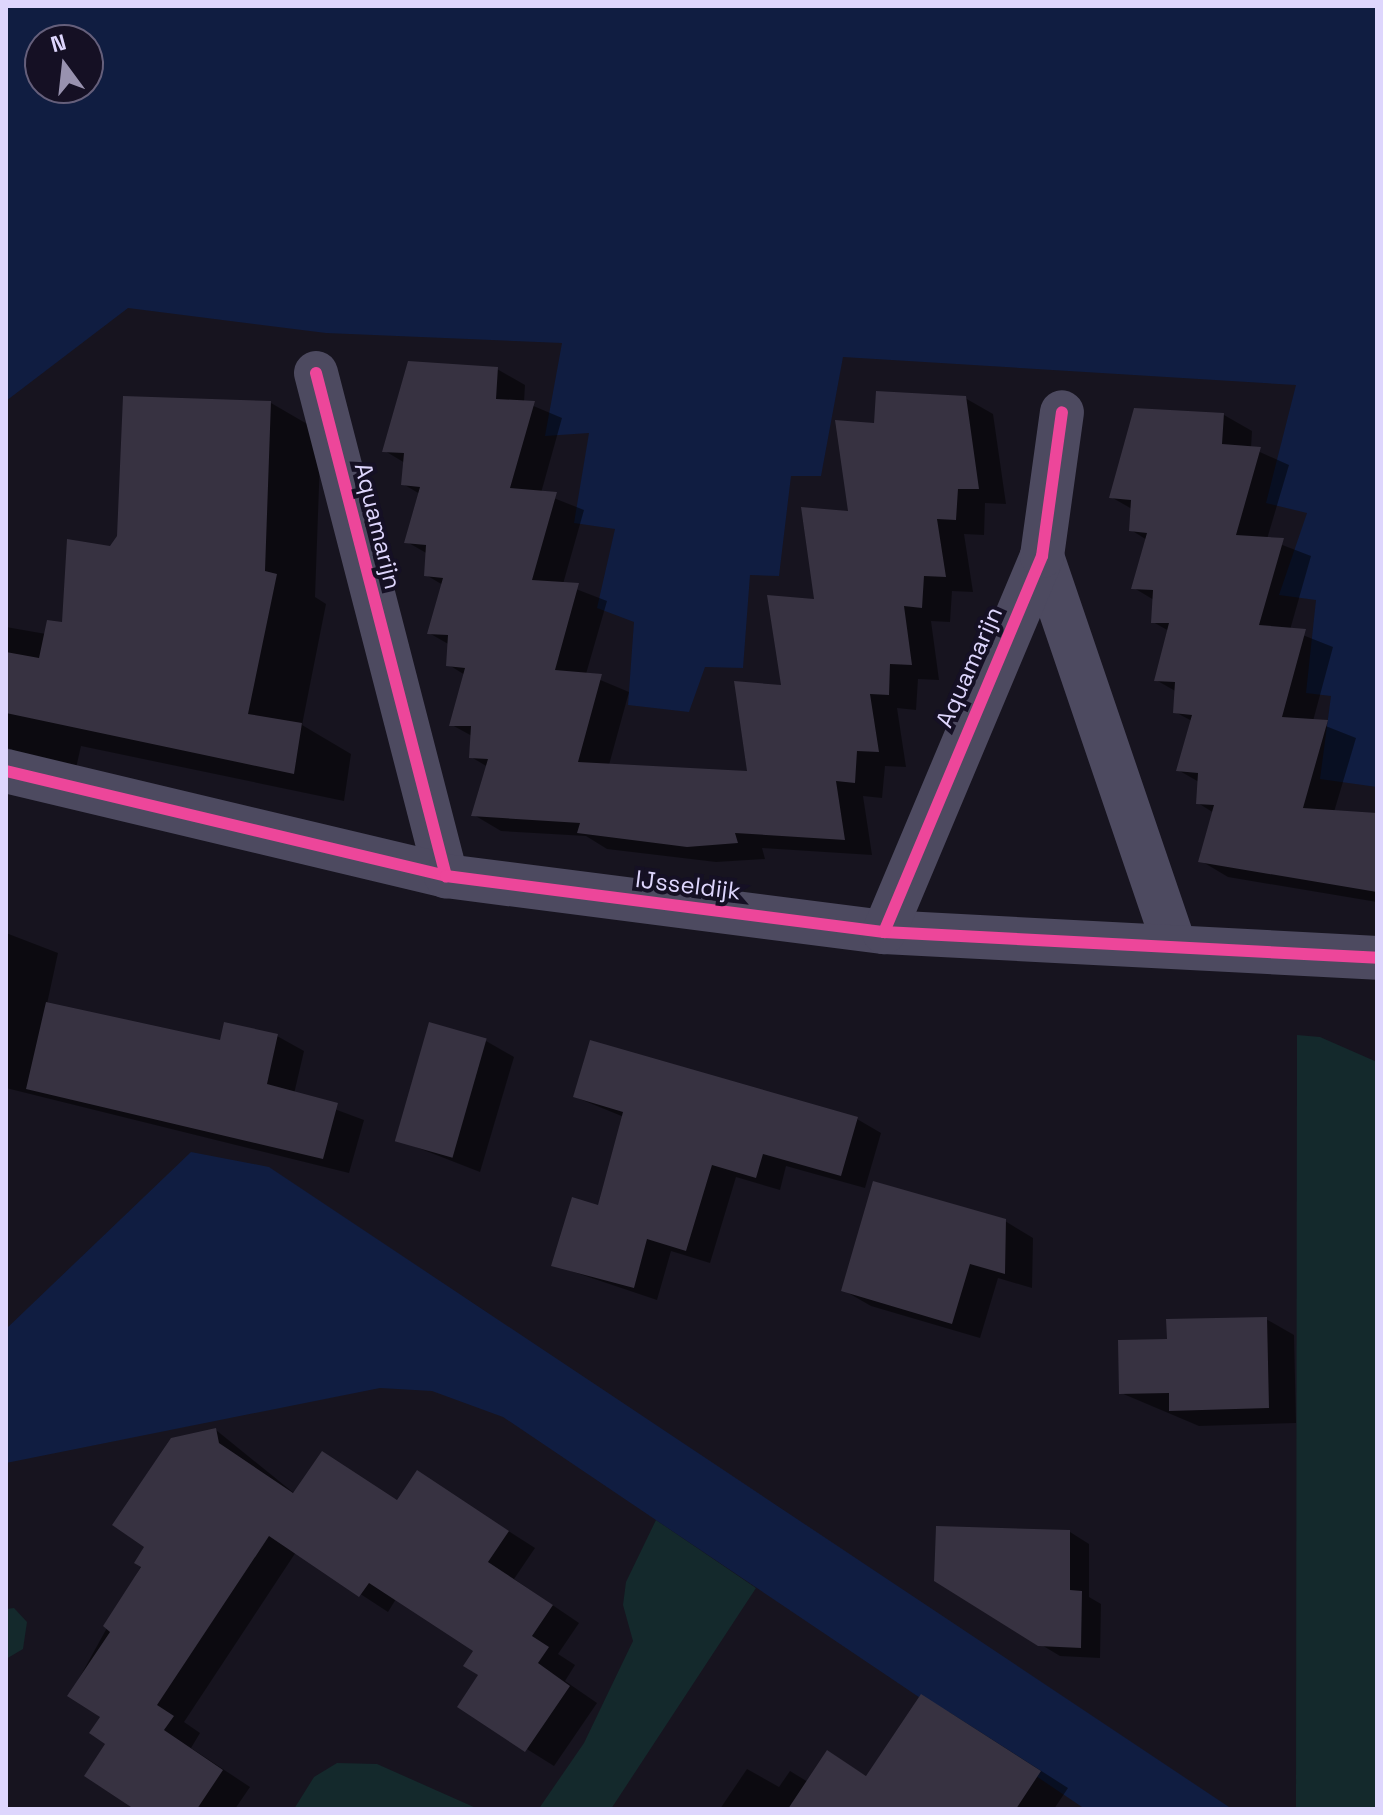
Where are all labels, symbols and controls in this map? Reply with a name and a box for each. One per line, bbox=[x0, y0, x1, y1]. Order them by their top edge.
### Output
north arrow bbox=[24, 24, 104, 104]
text: N bbox=[48, 27, 69, 58]
street label: Aquamarijn bbox=[348, 460, 408, 592]
street label: Aquamarijn bbox=[930, 602, 1008, 732]
street label: IJsseldijk bbox=[634, 864, 742, 906]

